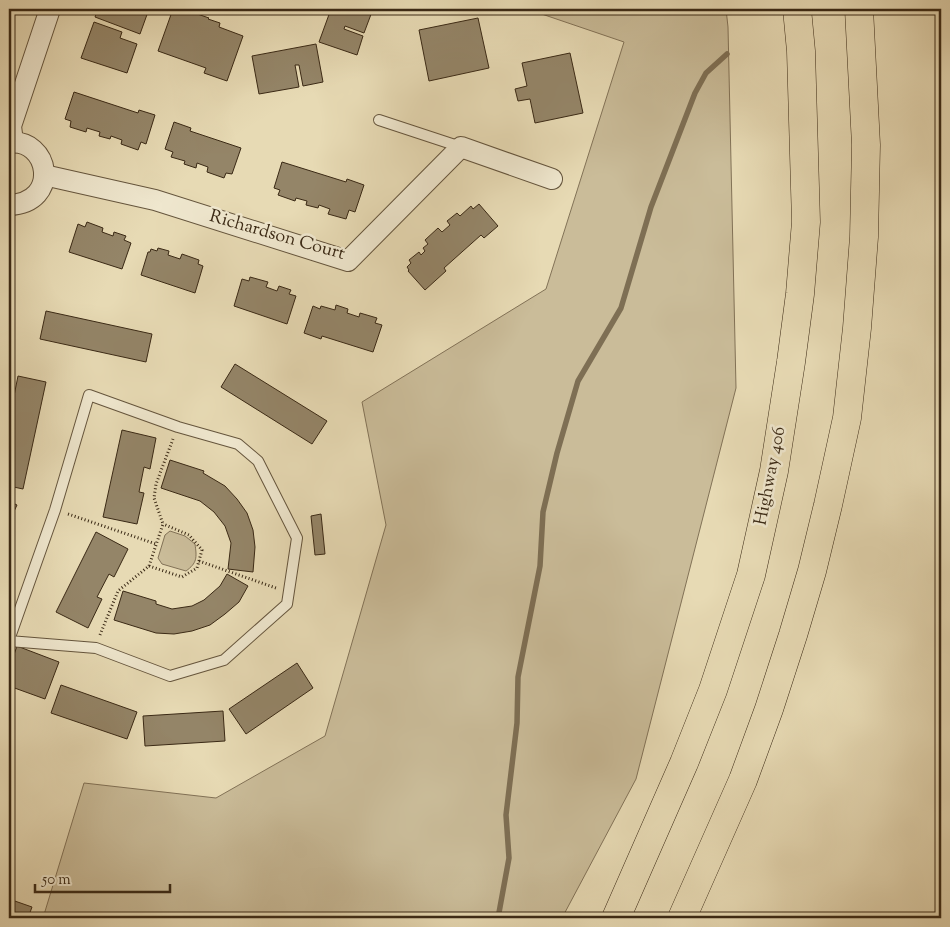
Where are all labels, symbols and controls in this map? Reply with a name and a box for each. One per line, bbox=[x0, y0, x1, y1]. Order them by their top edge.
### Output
street label: Richardson Court bbox=[206, 204, 348, 268]
street label: Highway 406 bbox=[749, 424, 793, 528]
scale bar bbox=[35, 862, 170, 894]
text: 50 m bbox=[41, 870, 71, 891]

